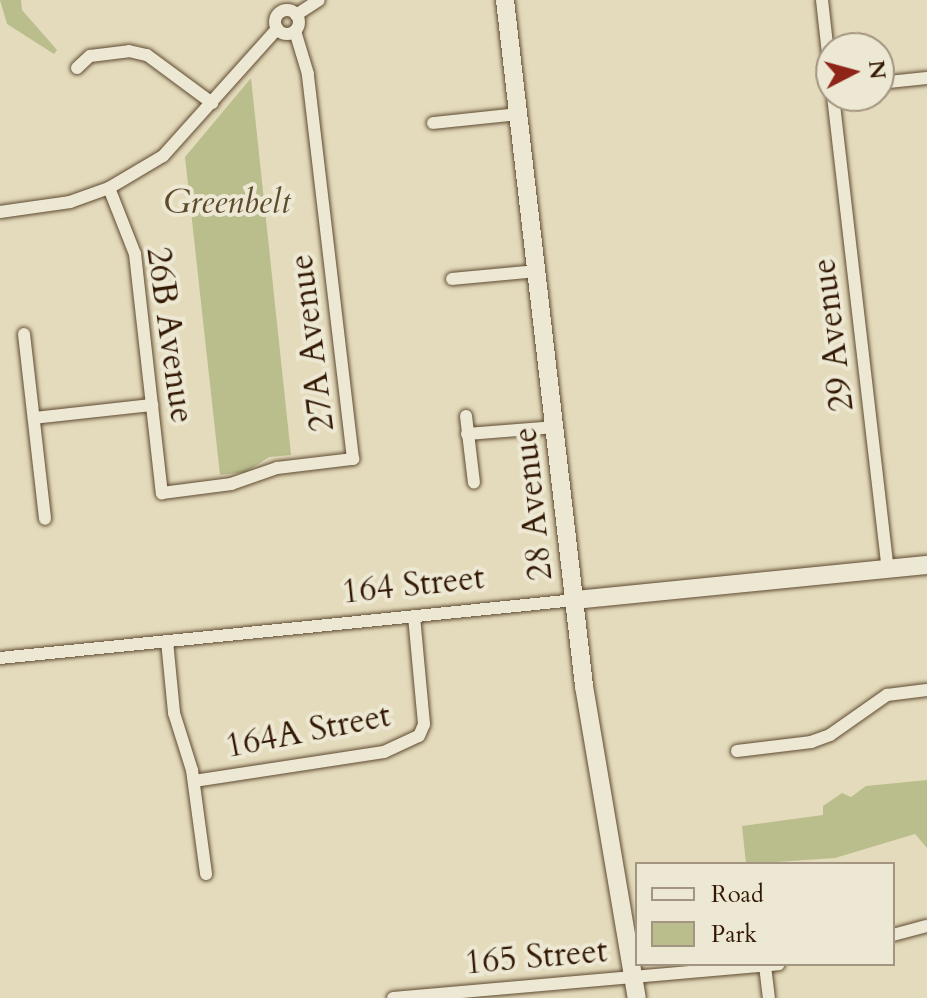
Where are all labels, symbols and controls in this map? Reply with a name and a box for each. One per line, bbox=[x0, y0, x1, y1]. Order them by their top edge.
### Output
north arrow bbox=[815, 32, 895, 112]
text: N bbox=[861, 59, 893, 81]
park label: Greenbelt bbox=[163, 183, 291, 223]
street label: 26B Avenue bbox=[137, 244, 203, 426]
street label: 27A Avenue bbox=[281, 252, 343, 434]
street label: 29 Avenue bbox=[803, 256, 863, 414]
street label: 28 Avenue bbox=[505, 425, 561, 583]
street label: 164 Street bbox=[340, 557, 486, 613]
street label: 164A Street bbox=[222, 695, 394, 767]
legend bbox=[635, 862, 895, 966]
text: Road bbox=[711, 878, 764, 911]
text: Park bbox=[711, 918, 757, 951]
street label: 165 Street bbox=[463, 930, 609, 984]

